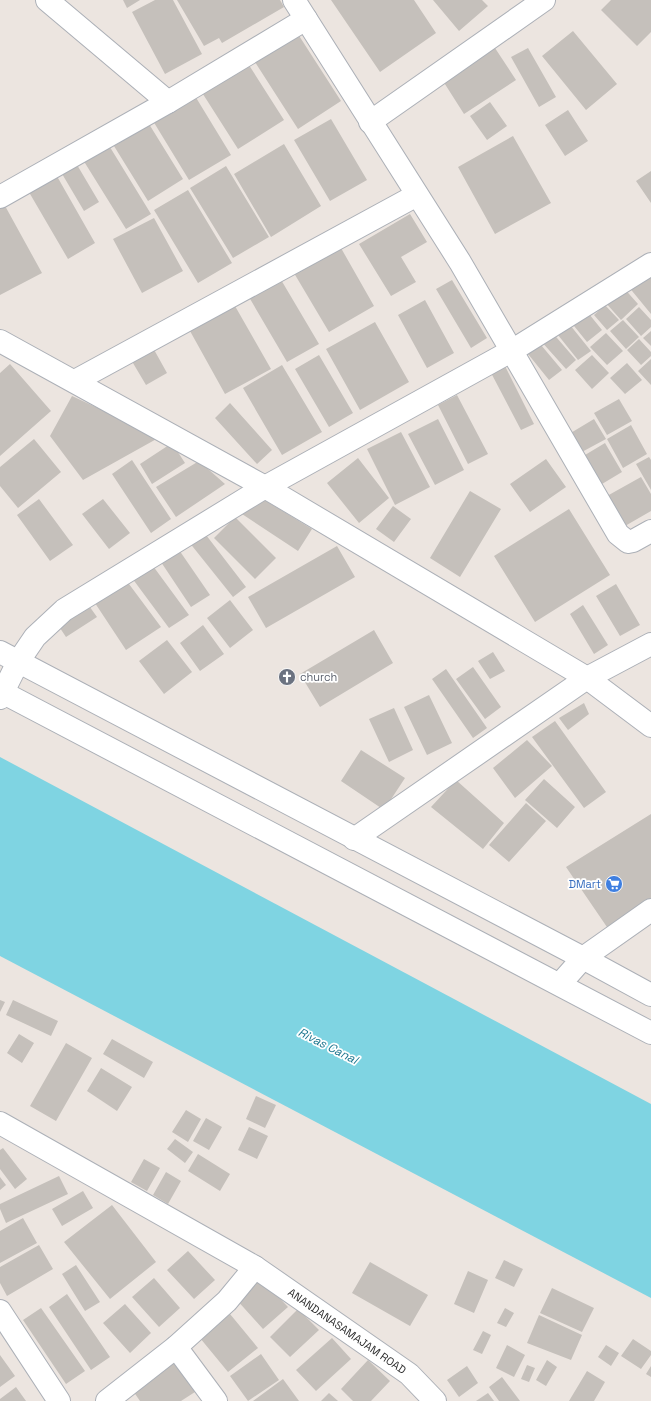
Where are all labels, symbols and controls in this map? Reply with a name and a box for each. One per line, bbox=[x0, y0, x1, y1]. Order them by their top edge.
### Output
church icon: church bbox=[277, 667, 297, 687]
place label: church bbox=[300, 670, 337, 684]
supermarket icon: DMart bbox=[604, 874, 624, 894]
place label: DMart bbox=[569, 877, 601, 891]
water label: Rivas Canal bbox=[295, 1024, 362, 1069]
street label: ANANDANASAMAJAM ROAD bbox=[285, 1285, 409, 1377]

